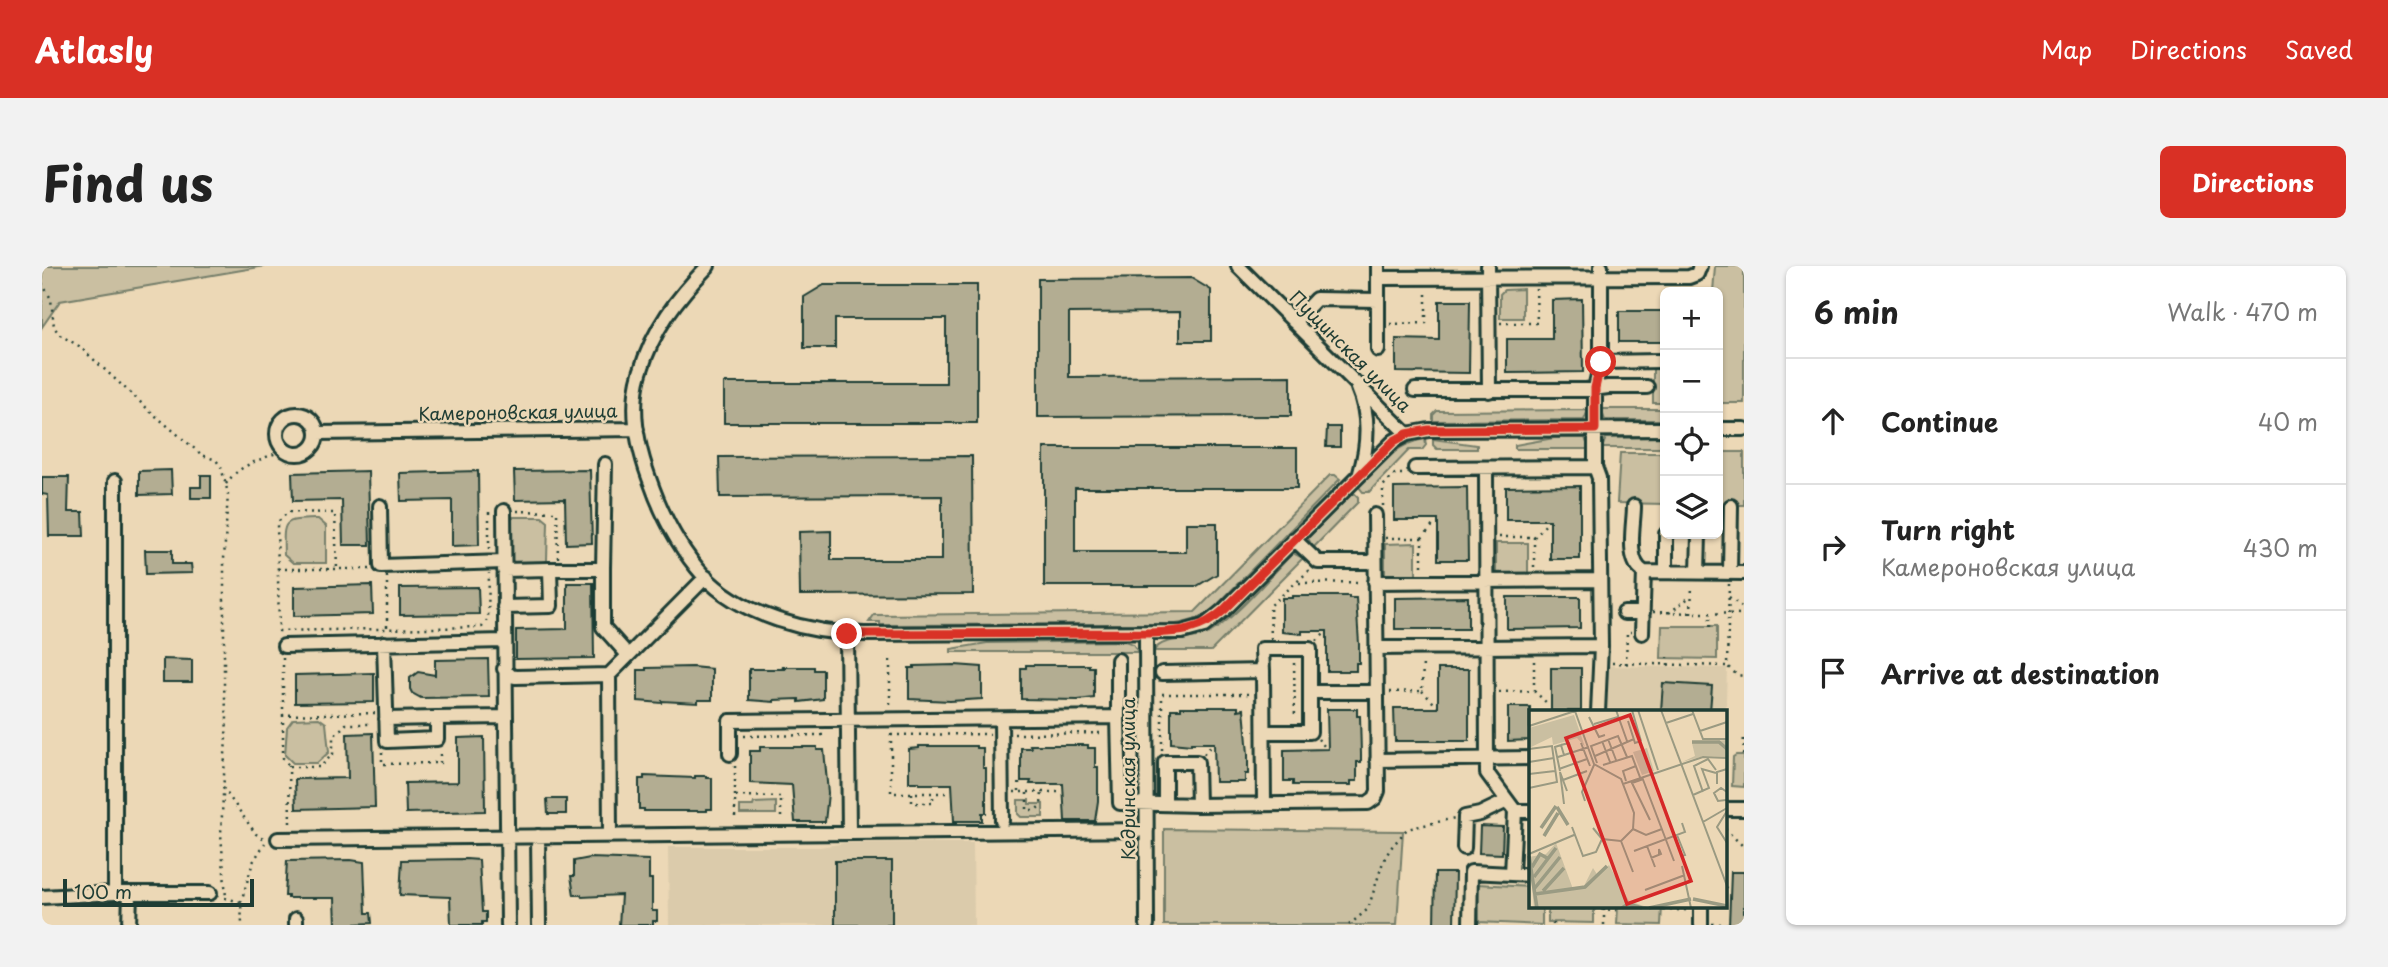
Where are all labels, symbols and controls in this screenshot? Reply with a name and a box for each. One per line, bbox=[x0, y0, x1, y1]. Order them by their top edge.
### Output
text: Atlasly bbox=[35, 24, 153, 74]
text: Map bbox=[2041, 31, 2092, 67]
text: Directions bbox=[2130, 31, 2247, 67]
text: Saved bbox=[2285, 31, 2353, 67]
text: Find us bbox=[42, 145, 213, 219]
button: Directions bbox=[2160, 146, 2346, 218]
street label: Пущинская улица bbox=[1284, 284, 1419, 418]
map controls bbox=[1660, 287, 1723, 539]
button: + bbox=[1660, 287, 1723, 350]
text: 6 min bbox=[1814, 289, 1899, 334]
text: Walk · 470 m bbox=[2167, 294, 2318, 329]
route start bbox=[1585, 346, 1616, 377]
button: − bbox=[1660, 350, 1723, 413]
street label: Камероновская улица bbox=[418, 396, 618, 427]
icon: ahead bbox=[1814, 402, 1852, 440]
text: Continue bbox=[1881, 402, 1998, 441]
text: 40 m bbox=[2258, 404, 2318, 439]
button: locate bbox=[1660, 413, 1723, 476]
button: layers bbox=[1660, 476, 1723, 539]
text: Turn right bbox=[1881, 510, 2015, 549]
icon: right bbox=[1814, 528, 1852, 566]
text: 430 m bbox=[2243, 530, 2318, 565]
text: Камероновская улица bbox=[1881, 549, 2135, 584]
route end bbox=[831, 618, 862, 649]
icon: arrive bbox=[1814, 654, 1852, 692]
text: Arrive at destination bbox=[1881, 654, 2160, 693]
street label: Кедринская улица bbox=[1114, 697, 1141, 861]
inset map bbox=[1529, 710, 1727, 908]
scale bar bbox=[63, 876, 254, 908]
text: 100 m bbox=[74, 877, 132, 905]

